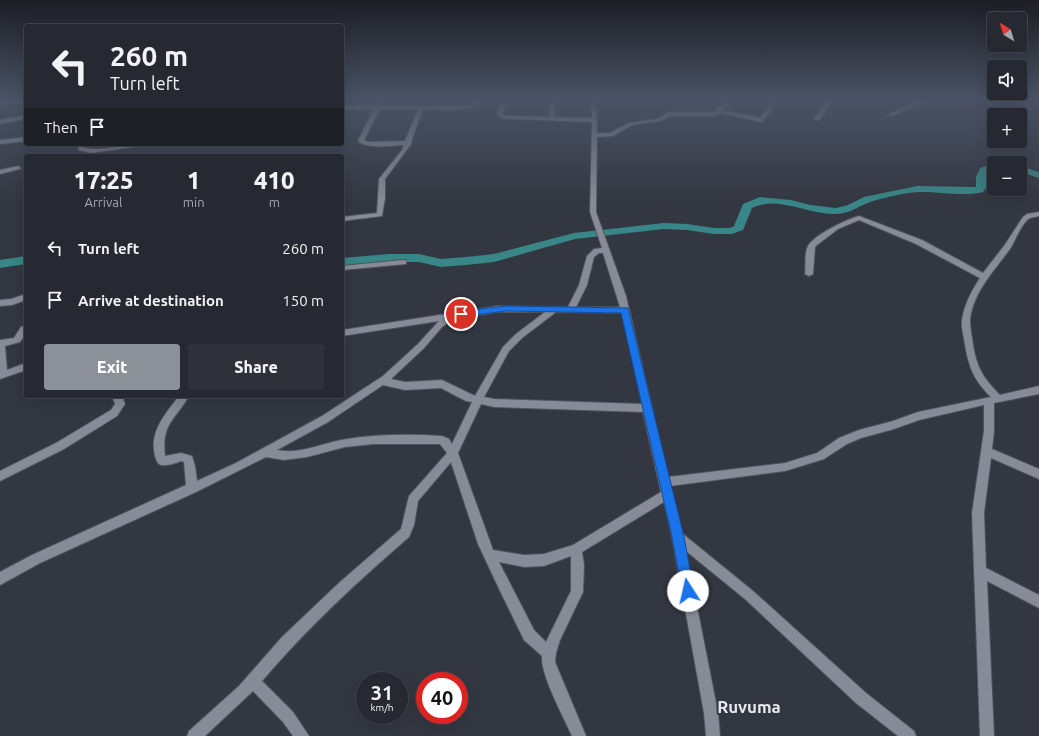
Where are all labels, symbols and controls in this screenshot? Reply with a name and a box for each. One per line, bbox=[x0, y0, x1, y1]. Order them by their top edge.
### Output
north arrow bbox=[987, 12, 1027, 52]
map controls bbox=[987, 12, 1027, 196]
icon: left bbox=[44, 40, 96, 92]
text: 260 m bbox=[110, 40, 188, 71]
button: sound bbox=[987, 60, 1027, 100]
text: Turn left bbox=[110, 73, 180, 93]
button: + bbox=[987, 108, 1027, 148]
icon: arrive bbox=[86, 116, 108, 138]
text: Then bbox=[44, 119, 78, 136]
button: − bbox=[987, 156, 1027, 196]
text: 17:25 bbox=[73, 167, 133, 194]
text: 1 bbox=[187, 167, 200, 194]
text: 410 bbox=[254, 167, 295, 194]
text: Arrival bbox=[84, 195, 122, 209]
text: min bbox=[183, 195, 205, 209]
text: m bbox=[269, 195, 280, 209]
icon: left bbox=[44, 237, 66, 259]
text: Turn left bbox=[78, 240, 139, 257]
text: 260 m bbox=[282, 240, 324, 257]
icon: arrive bbox=[44, 289, 66, 311]
text: Arrive at destination bbox=[78, 292, 224, 309]
text: 150 m bbox=[282, 292, 324, 309]
pin bbox=[444, 297, 478, 331]
icon: arrive bbox=[450, 303, 472, 325]
button: Exit bbox=[44, 344, 180, 390]
button: Share bbox=[188, 344, 324, 390]
position arrow bbox=[667, 570, 709, 612]
speed limit sign: 40 bbox=[416, 672, 468, 724]
text: 31 bbox=[371, 681, 393, 704]
district label: Ruvuma bbox=[717, 697, 781, 716]
text: km/h bbox=[370, 702, 394, 713]

